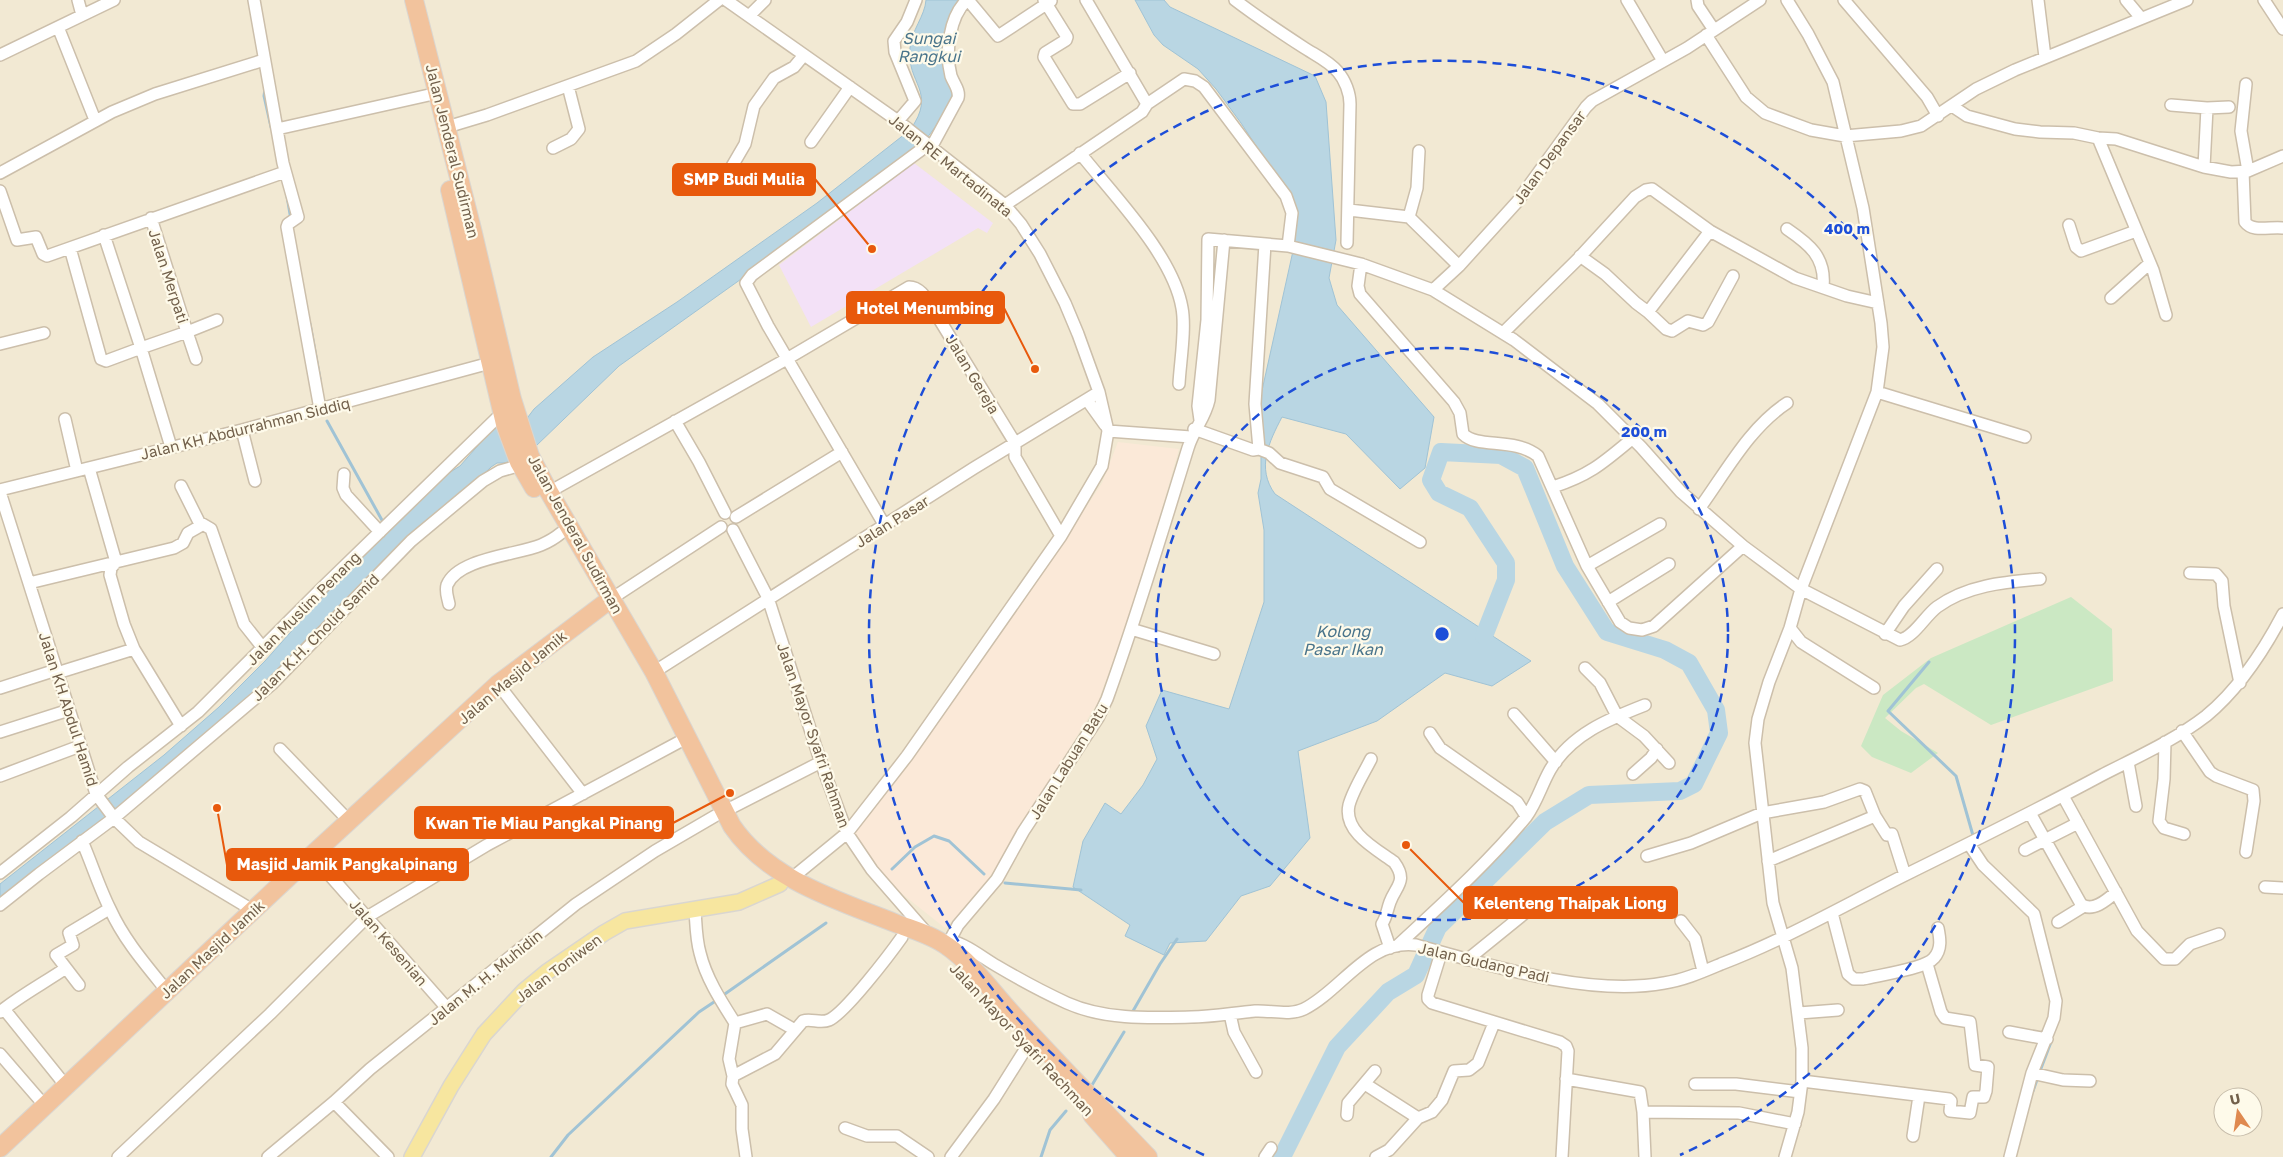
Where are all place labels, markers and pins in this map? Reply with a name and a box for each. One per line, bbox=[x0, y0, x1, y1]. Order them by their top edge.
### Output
callout: SMP Budi Mulia bbox=[673, 164, 815, 195]
callout: Hotel Menumbing bbox=[847, 292, 1004, 323]
centre of rings bbox=[1433, 625, 1451, 643]
callout: Kwan Tie Miau Pangkal Pinang bbox=[415, 807, 673, 838]
callout: Masjid Jamik Pangkalpinang bbox=[227, 849, 468, 880]
callout: Kelenteng Thaipak Liong bbox=[1464, 887, 1677, 918]

